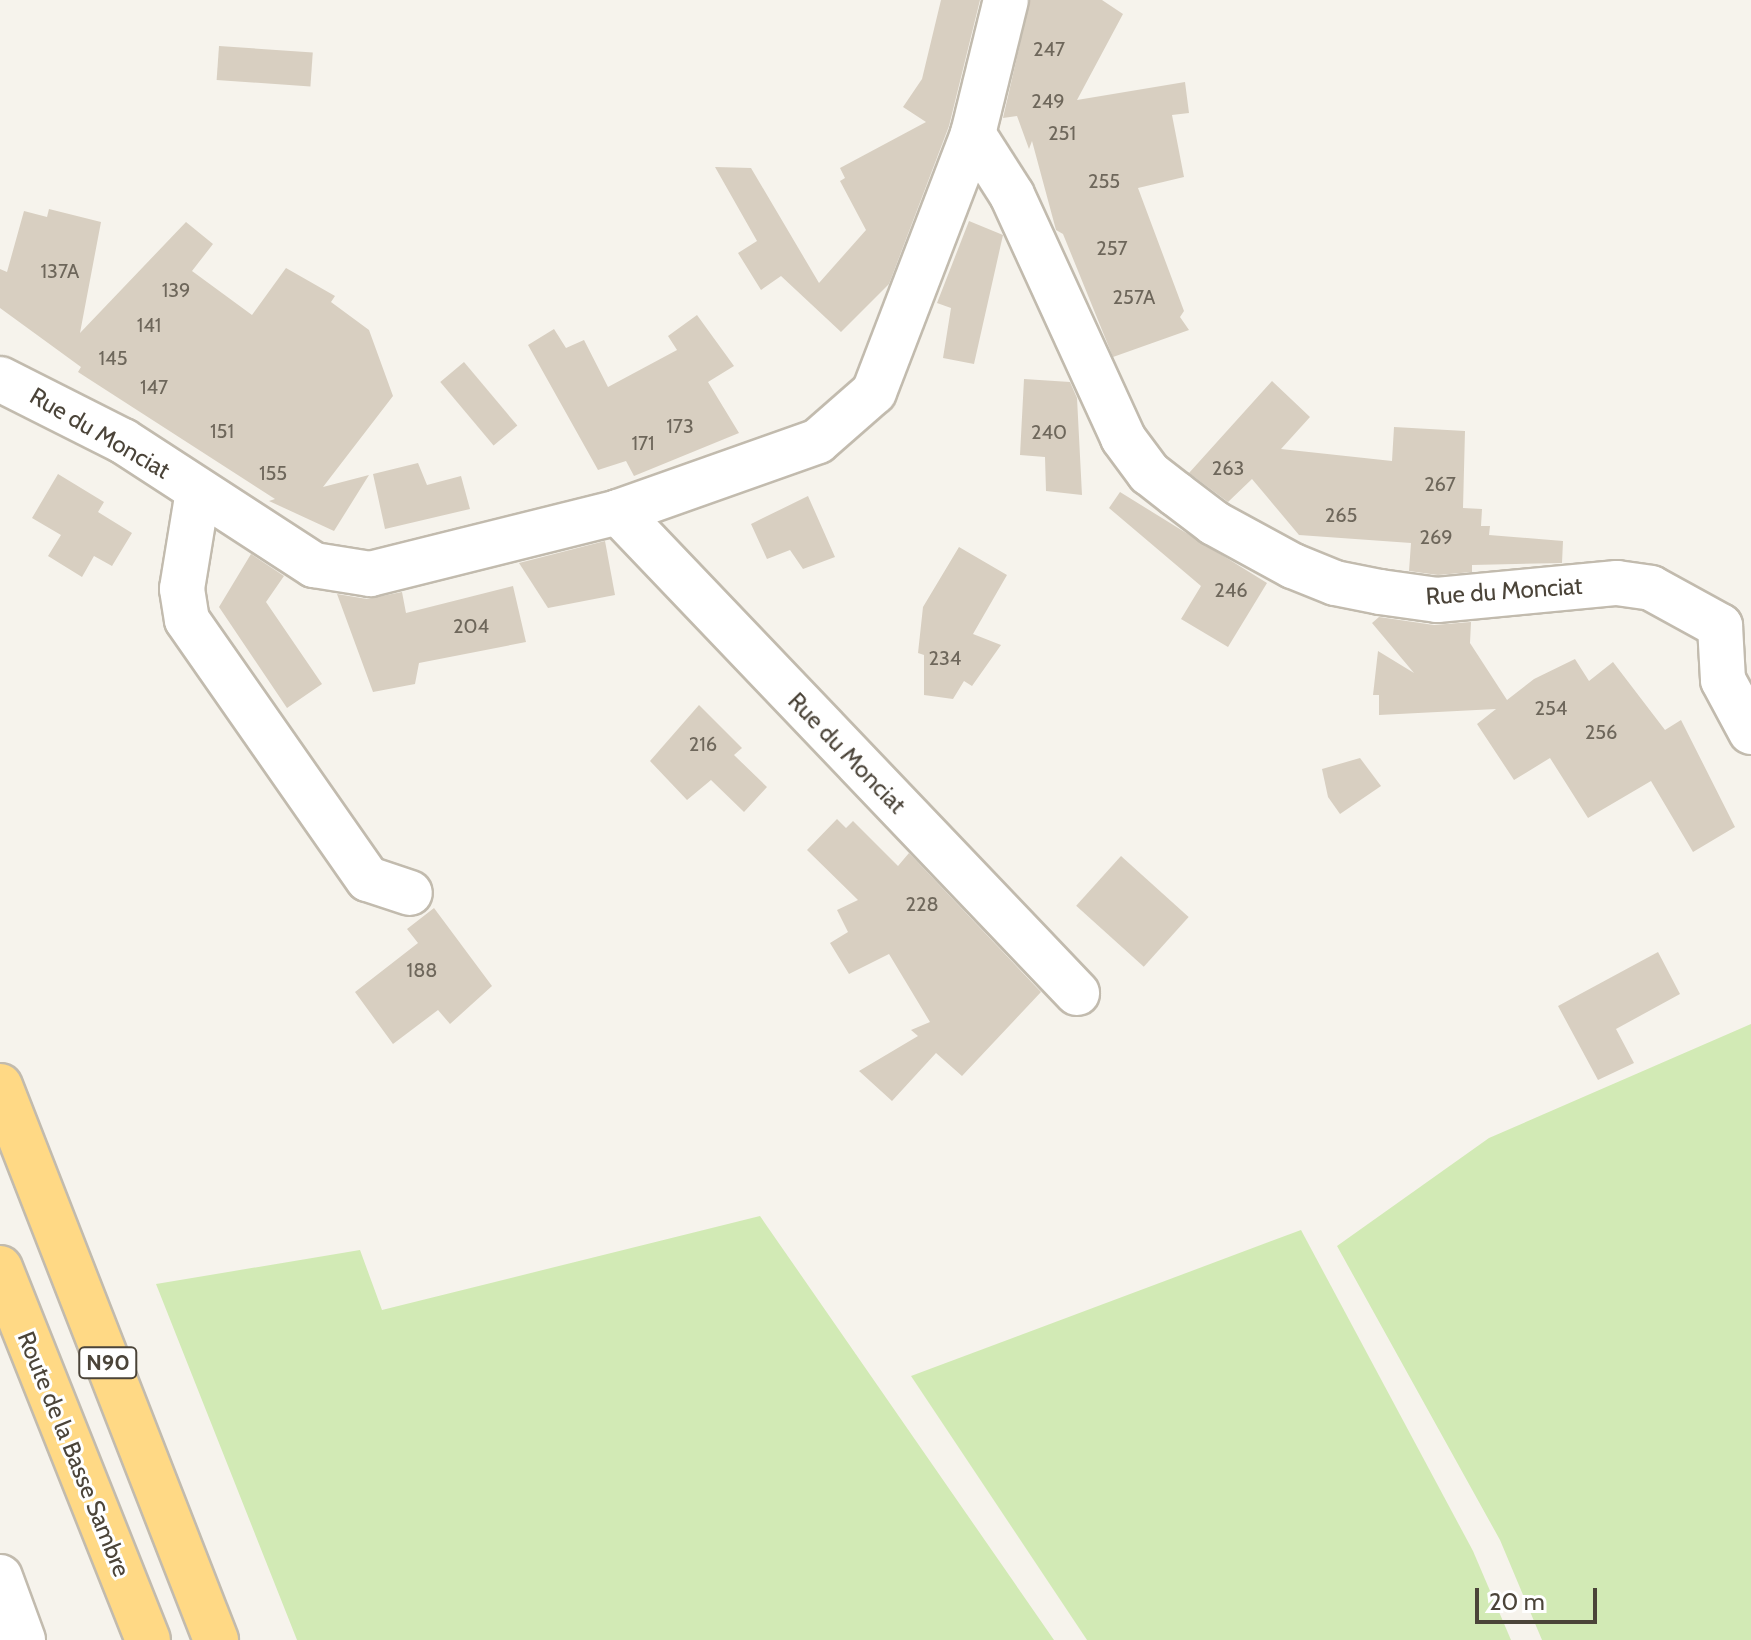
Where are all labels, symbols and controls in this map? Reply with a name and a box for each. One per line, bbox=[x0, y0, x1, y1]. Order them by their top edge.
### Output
house number: 247 bbox=[1033, 37, 1065, 61]
house number: 249 bbox=[1031, 89, 1065, 113]
house number: 251 bbox=[1048, 121, 1076, 145]
house number: 255 bbox=[1088, 169, 1120, 193]
house number: 257 bbox=[1096, 236, 1128, 260]
house number: 137A bbox=[41, 259, 79, 283]
house number: 139 bbox=[162, 278, 190, 302]
house number: 257A bbox=[1113, 285, 1155, 309]
house number: 141 bbox=[137, 313, 161, 337]
house number: 145 bbox=[99, 346, 127, 370]
house number: 147 bbox=[140, 375, 168, 399]
street label: Rue du Monciat bbox=[25, 381, 175, 485]
house number: 173 bbox=[666, 414, 694, 438]
house number: 151 bbox=[210, 419, 234, 443]
house number: 240 bbox=[1031, 420, 1067, 444]
house number: 171 bbox=[631, 431, 655, 455]
house number: 263 bbox=[1212, 456, 1244, 480]
house number: 155 bbox=[259, 461, 287, 485]
house number: 267 bbox=[1424, 472, 1456, 496]
house number: 265 bbox=[1325, 503, 1357, 527]
house number: 269 bbox=[1419, 525, 1453, 549]
street label: Rue du Monciat bbox=[1425, 571, 1583, 611]
house number: 246 bbox=[1214, 578, 1248, 602]
house number: 204 bbox=[453, 614, 489, 638]
house number: 234 bbox=[929, 646, 961, 670]
street label: Rue du Monciat bbox=[782, 687, 912, 819]
house number: 254 bbox=[1535, 696, 1567, 720]
house number: 256 bbox=[1585, 720, 1617, 744]
house number: 216 bbox=[689, 732, 717, 756]
house number: 228 bbox=[905, 892, 939, 916]
house number: 188 bbox=[407, 958, 437, 982]
street label: Route de la Basse Sambre bbox=[12, 1327, 136, 1581]
road number: N90 bbox=[78, 1345, 138, 1381]
scale bar bbox=[1479, 1572, 1601, 1622]
text: 20 m bbox=[1489, 1587, 1545, 1616]

